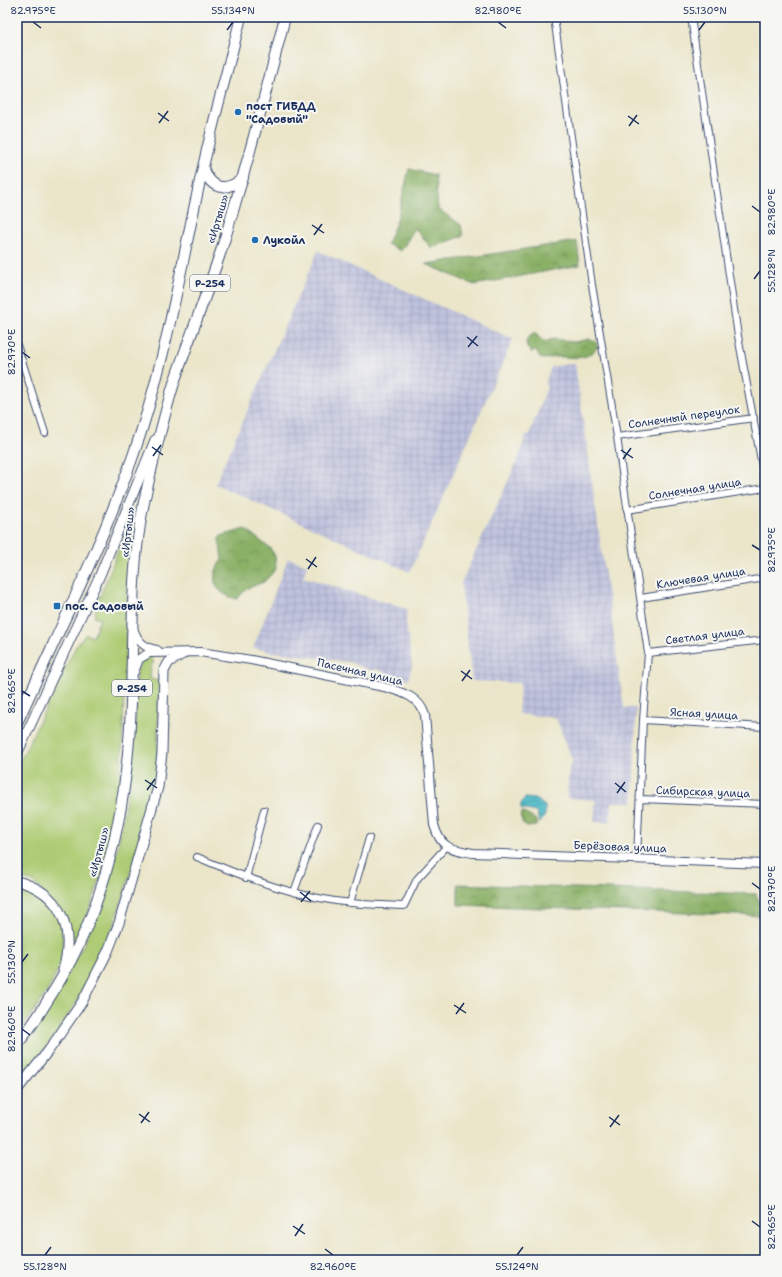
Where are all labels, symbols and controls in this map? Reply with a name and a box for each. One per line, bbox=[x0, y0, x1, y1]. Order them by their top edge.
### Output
text: 82.975°E bbox=[10, 4, 56, 17]
text: 55.134°N bbox=[211, 4, 255, 17]
text: 82.980°E bbox=[475, 4, 521, 17]
text: 55.130°N bbox=[683, 4, 727, 17]
place label: пост ГИБДД "Садовый" bbox=[246, 99, 316, 127]
marker: пост ГИБДД "Садовый" bbox=[233, 107, 243, 117]
text: 82.980°E bbox=[765, 189, 778, 235]
street label: «Иртыш» bbox=[203, 192, 233, 245]
place label: Лукойл bbox=[263, 233, 306, 248]
marker: Лукойл bbox=[250, 235, 260, 245]
text: 55.128°N bbox=[765, 249, 778, 293]
road number: Р-254 bbox=[190, 275, 230, 291]
text: 82.970°E bbox=[5, 329, 18, 375]
street label: Солнечный переулок bbox=[627, 402, 741, 432]
street label: Солнечная улица bbox=[648, 474, 743, 504]
street label: «Иртыш» bbox=[117, 506, 139, 558]
text: 82.975°E bbox=[765, 527, 778, 573]
street label: Ключевая улица bbox=[655, 564, 747, 592]
place label: пос. Садовый bbox=[65, 599, 144, 614]
marker: пос. Садовый bbox=[52, 601, 62, 611]
street label: Светлая улица bbox=[665, 624, 745, 648]
street label: Пасечная улица bbox=[316, 655, 404, 689]
text: 82.965°E bbox=[5, 668, 18, 714]
road number: Р-254 bbox=[112, 680, 152, 696]
street label: Ясная улица bbox=[670, 705, 739, 723]
street label: Сибирская улица bbox=[656, 783, 751, 801]
street label: «Иртыш» bbox=[85, 826, 113, 878]
street label: Берёзовая улица bbox=[573, 838, 667, 856]
text: 82.970°E bbox=[765, 866, 778, 912]
text: 55.130°N bbox=[5, 940, 18, 984]
text: 82.960°E bbox=[5, 1006, 18, 1052]
text: 82.965°E bbox=[765, 1204, 778, 1250]
text: 55.128°N bbox=[23, 1260, 67, 1273]
text: 82.960°E bbox=[310, 1260, 356, 1273]
text: 55.124°N bbox=[495, 1260, 539, 1273]

